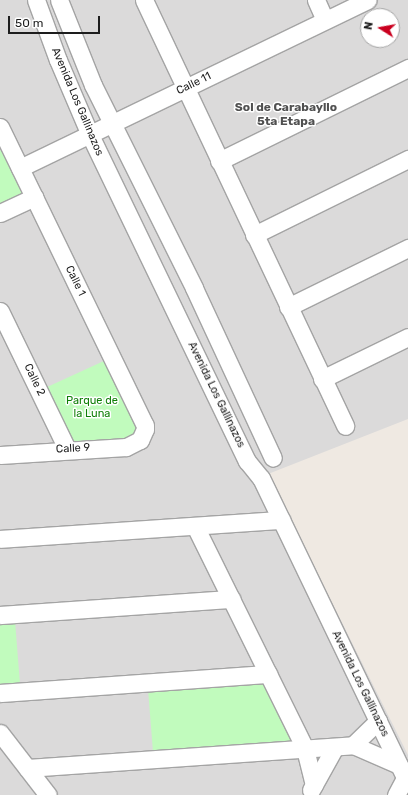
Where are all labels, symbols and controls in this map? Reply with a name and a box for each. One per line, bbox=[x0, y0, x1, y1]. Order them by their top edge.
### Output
scale bar bbox=[10, 8, 102, 34]
north arrow bbox=[360, 8, 400, 48]
text: 50 m bbox=[15, 16, 43, 30]
text: N bbox=[362, 21, 376, 31]
street label: Avenida Los Gallinazos bbox=[48, 46, 106, 158]
street label: Calle 11 bbox=[174, 70, 214, 98]
district label: Sol de Carabayllo 5ta Etapa bbox=[235, 101, 337, 129]
street label: Calle 1 bbox=[62, 264, 88, 298]
street label: Avenida Los Gallinazos bbox=[185, 340, 247, 450]
street label: Calle 2 bbox=[21, 362, 47, 398]
park label: Parque de la Luna bbox=[66, 395, 118, 421]
street label: Calle 9 bbox=[56, 442, 90, 456]
street label: Avenida Los Gallinazos bbox=[329, 629, 391, 739]

